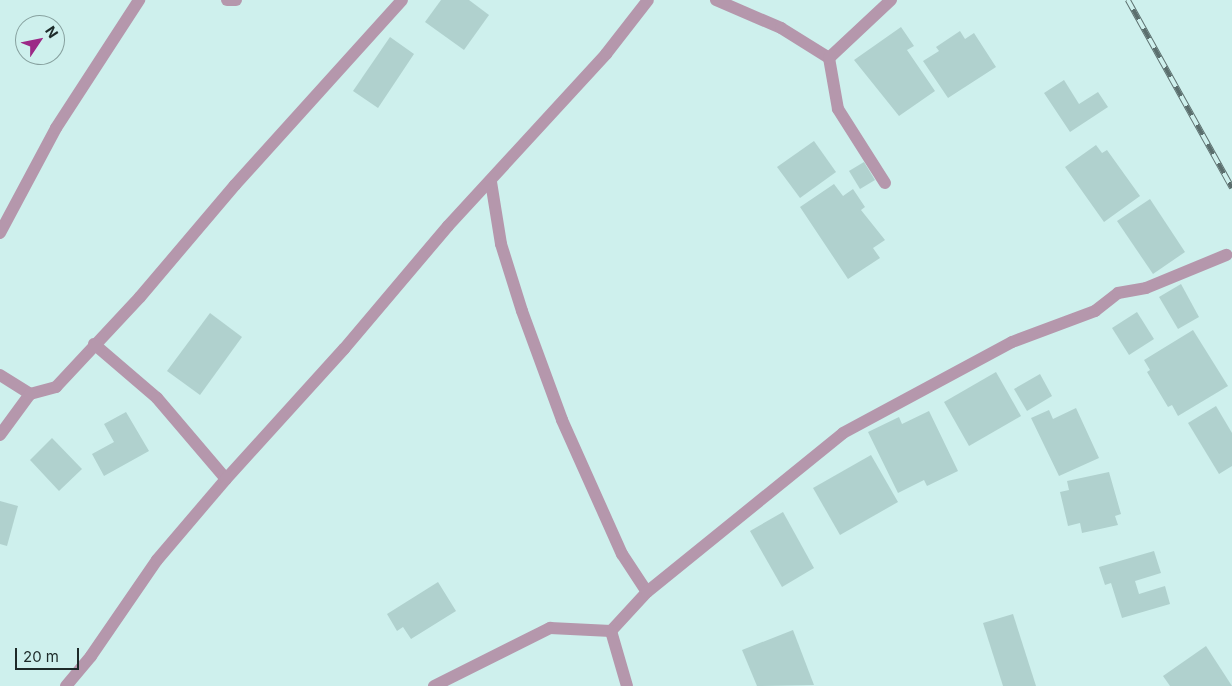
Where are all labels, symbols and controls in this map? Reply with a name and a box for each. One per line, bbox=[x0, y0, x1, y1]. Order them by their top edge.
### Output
north arrow bbox=[15, 15, 65, 65]
text: N bbox=[42, 23, 62, 41]
scale bar bbox=[18, 638, 81, 670]
text: 20 m bbox=[23, 647, 59, 666]

